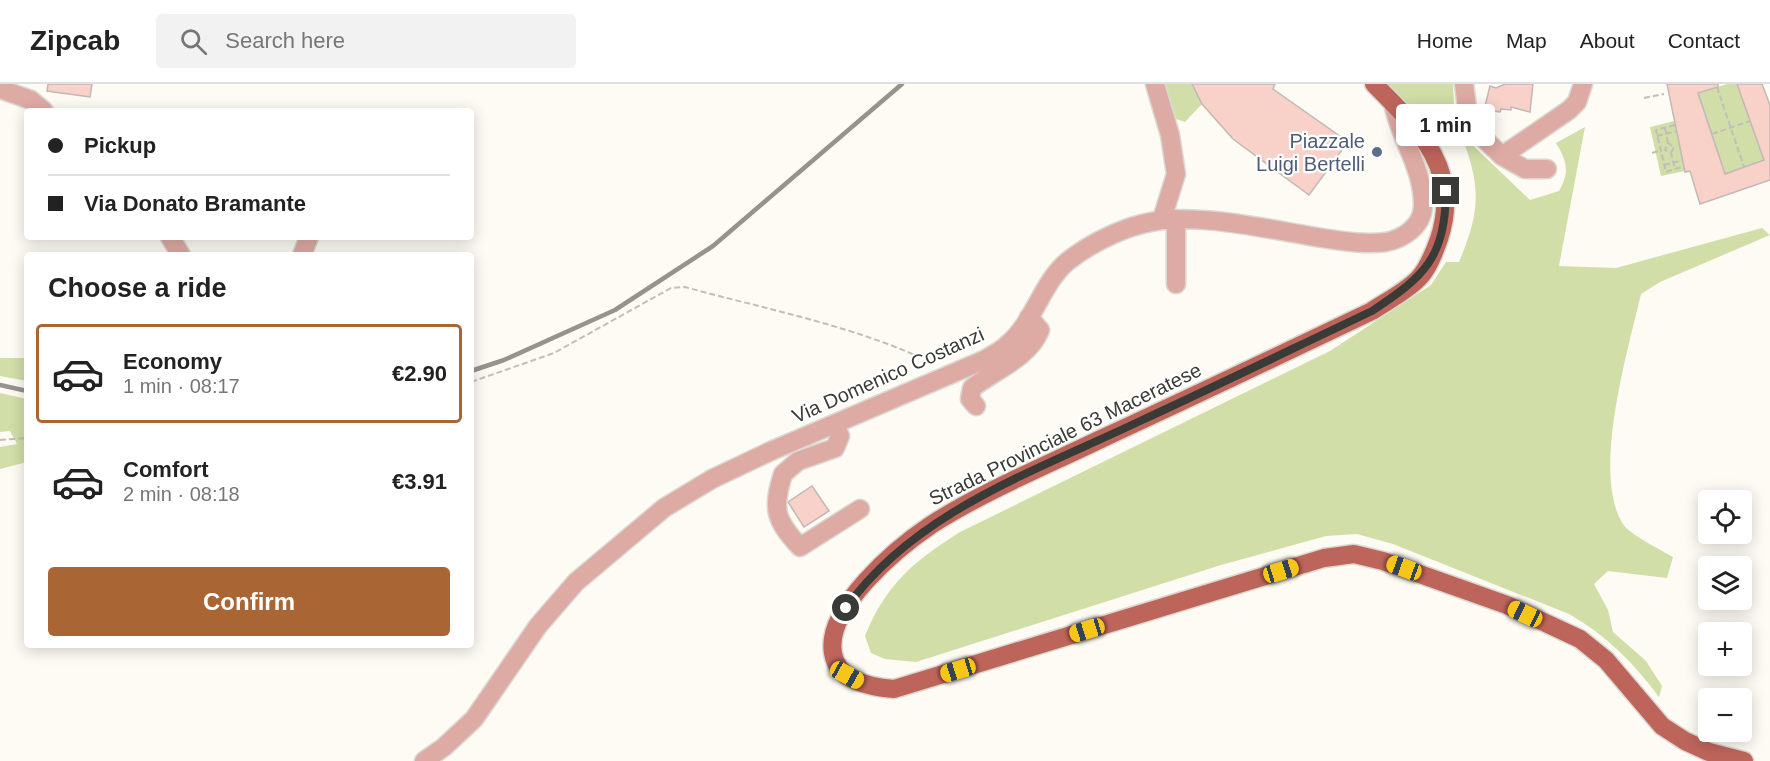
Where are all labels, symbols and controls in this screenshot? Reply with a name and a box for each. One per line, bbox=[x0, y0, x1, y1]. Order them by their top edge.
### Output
search box bbox=[156, 14, 576, 68]
text: Zipcab bbox=[30, 25, 120, 56]
icon: search bbox=[177, 25, 210, 58]
text: Search here bbox=[225, 28, 345, 53]
text: Home bbox=[1417, 29, 1473, 52]
text: Map bbox=[1506, 29, 1547, 52]
text: About bbox=[1580, 29, 1635, 52]
text: Contact bbox=[1668, 29, 1740, 52]
callout: 1 min bbox=[1396, 104, 1496, 146]
text: 1 min bbox=[1419, 114, 1472, 136]
place label: Piazzale Luigi Bertelli bbox=[1256, 130, 1365, 175]
text: Pickup bbox=[84, 133, 156, 158]
marker: Piazzale Luigi Bertelli bbox=[1370, 145, 1384, 159]
route end bbox=[1432, 177, 1459, 204]
text: Via Donato Bramante bbox=[84, 191, 306, 216]
text: Choose a ride bbox=[48, 273, 227, 303]
street label: Via Domenico Costanzi bbox=[789, 323, 987, 427]
icon: car bbox=[51, 347, 105, 401]
text: Economy bbox=[123, 349, 222, 374]
street label: Strada Provinciale 63 Maceratese bbox=[925, 358, 1205, 510]
text: €2.90 bbox=[392, 361, 447, 386]
text: 1 min · 08:17 bbox=[123, 375, 240, 397]
icon: car bbox=[51, 455, 105, 509]
text: Comfort bbox=[123, 457, 209, 482]
text: €3.91 bbox=[392, 469, 447, 494]
text: 2 min · 08:18 bbox=[123, 483, 240, 505]
map controls bbox=[1698, 490, 1752, 742]
button: locate bbox=[1698, 490, 1752, 544]
car bbox=[1384, 553, 1424, 583]
button: layers bbox=[1698, 556, 1752, 610]
car bbox=[1261, 557, 1301, 585]
button: Confirm bbox=[48, 567, 450, 636]
route start bbox=[832, 594, 859, 621]
car bbox=[1505, 598, 1545, 630]
car bbox=[1067, 616, 1107, 644]
button: + bbox=[1698, 622, 1752, 676]
car bbox=[938, 656, 978, 684]
car bbox=[827, 658, 867, 692]
button: − bbox=[1698, 688, 1752, 742]

